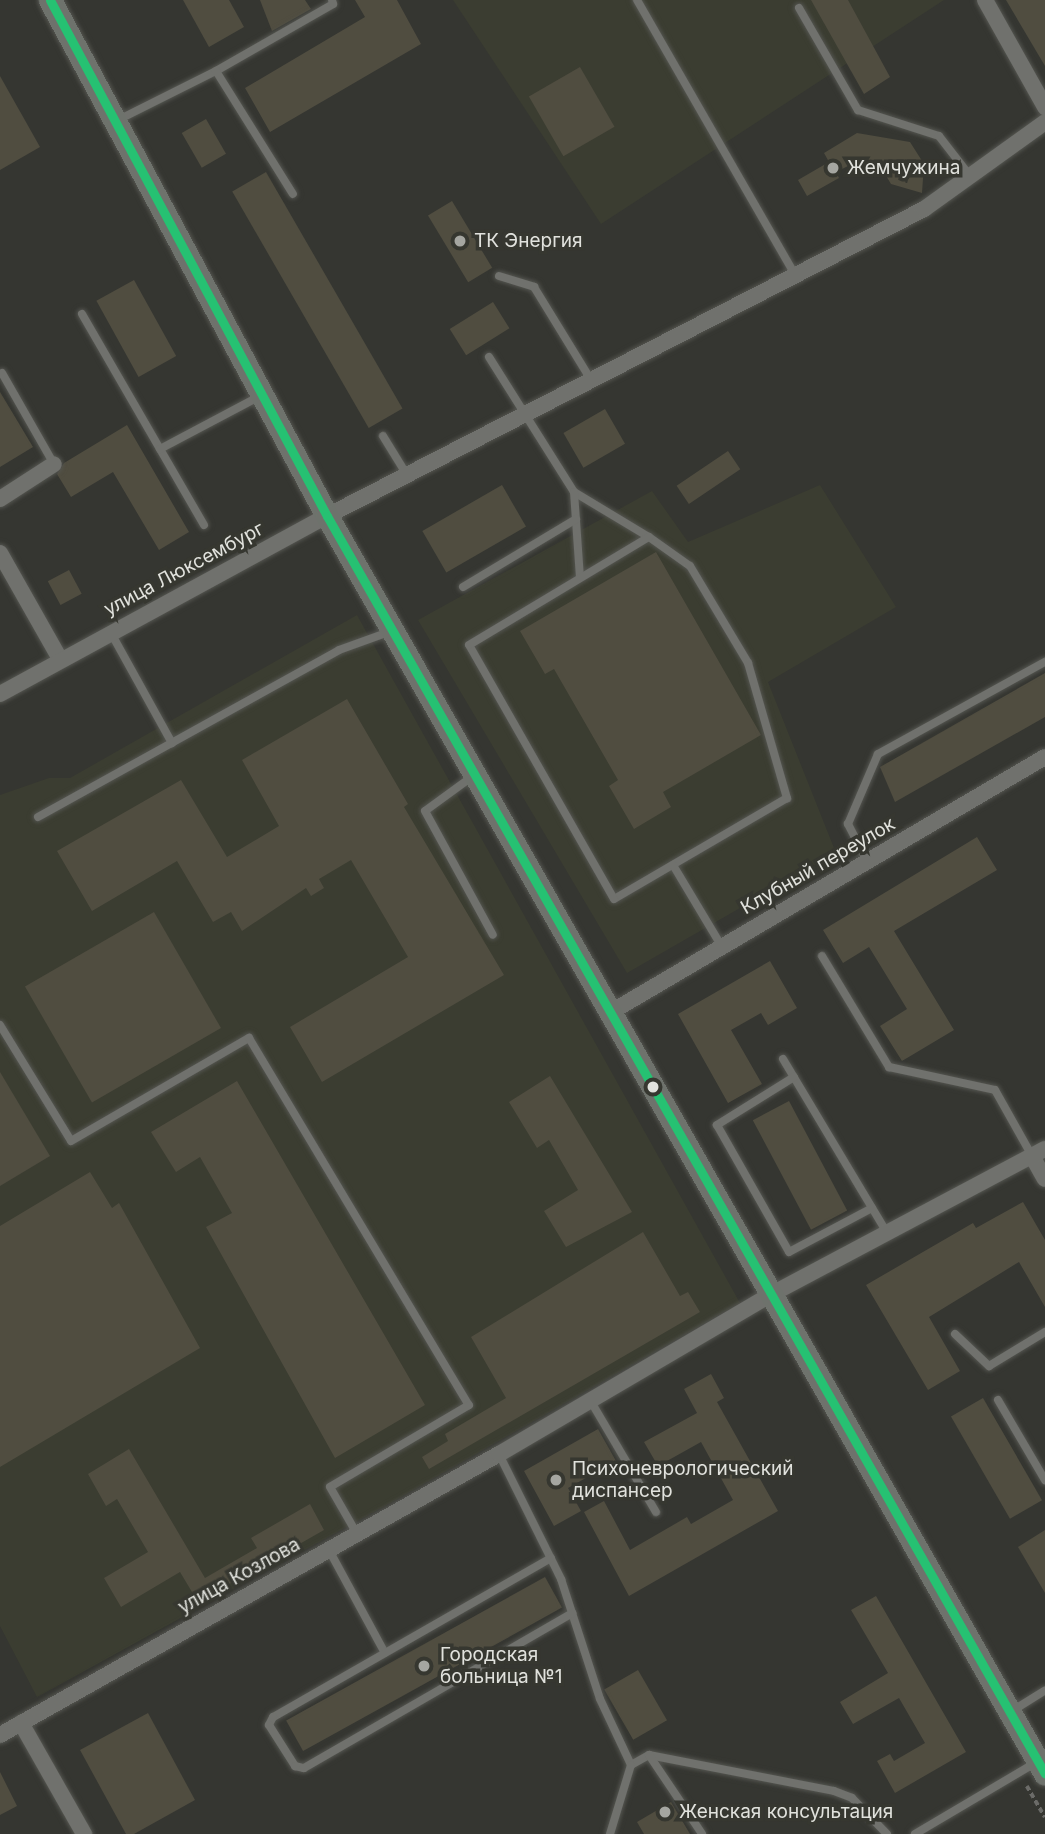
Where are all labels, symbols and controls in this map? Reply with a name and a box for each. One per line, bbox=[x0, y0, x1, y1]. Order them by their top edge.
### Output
place label: Жемчужина bbox=[847, 157, 960, 179]
marker: Жемчужина bbox=[825, 160, 841, 176]
place label: ТК Энергия bbox=[474, 230, 583, 252]
marker: ТК Энергия bbox=[452, 233, 468, 249]
street label: улица Люксембург bbox=[100, 517, 268, 621]
street label: Клубный переулок bbox=[737, 813, 899, 919]
unlabelled marker bbox=[646, 1080, 660, 1094]
place label: Психоневрологический диспансер bbox=[572, 1458, 793, 1502]
marker: Психоневрологический диспансер bbox=[546, 1470, 566, 1490]
street label: улица Козлова bbox=[174, 1533, 304, 1619]
place label: Городская больница №1 bbox=[440, 1644, 562, 1688]
marker: Городская больница №1 bbox=[414, 1656, 434, 1676]
place label: Женская консультация bbox=[679, 1801, 893, 1823]
marker: Женская консультация bbox=[657, 1804, 673, 1820]

